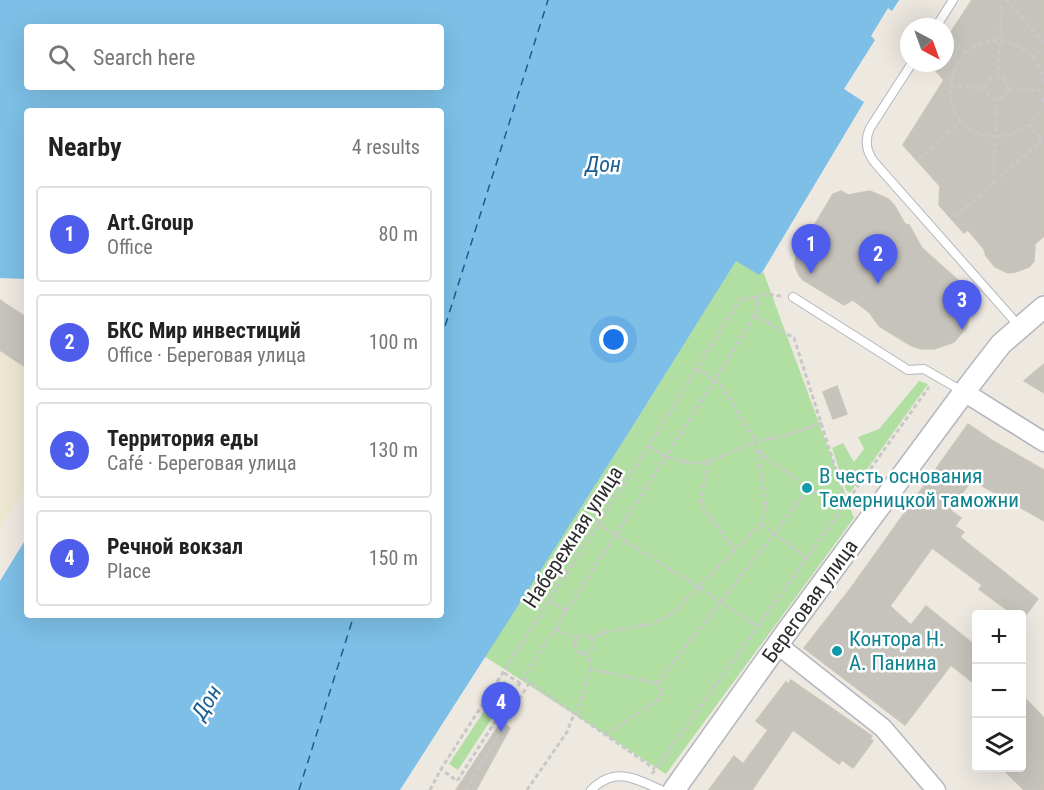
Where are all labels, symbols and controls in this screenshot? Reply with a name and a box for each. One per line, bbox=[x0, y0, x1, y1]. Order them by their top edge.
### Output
north arrow bbox=[900, 18, 954, 72]
search box bbox=[24, 24, 444, 90]
icon: search bbox=[45, 41, 78, 74]
text: Search here bbox=[93, 45, 195, 70]
text: Nearby bbox=[48, 132, 122, 162]
text: 4 results bbox=[352, 135, 420, 159]
water label: Дон bbox=[583, 152, 621, 177]
text: Art.Group bbox=[107, 210, 194, 235]
text: 1 bbox=[64, 222, 75, 246]
text: 80 m bbox=[379, 222, 418, 246]
pin: 1 bbox=[792, 224, 830, 274]
pin: 2 bbox=[858, 234, 898, 284]
text: Office bbox=[107, 235, 153, 259]
pin: 3 bbox=[942, 280, 982, 330]
text: БКС Мир инвестиций bbox=[107, 318, 301, 343]
your location bbox=[599, 325, 628, 354]
text: 2 bbox=[64, 330, 75, 354]
text: 100 m bbox=[369, 330, 418, 354]
text: Office · Береговая улица bbox=[107, 343, 306, 367]
text: Территория еды bbox=[107, 426, 259, 451]
text: 3 bbox=[64, 438, 75, 462]
text: 130 m bbox=[369, 438, 418, 462]
text: Café · Береговая улица bbox=[107, 451, 297, 475]
street label: Набережная улица bbox=[518, 462, 628, 612]
place label: В честь основания Темерницкой таможни bbox=[819, 464, 1019, 512]
marker: В честь основания Темерницкой таможни bbox=[800, 481, 814, 495]
text: Речной вокзал bbox=[107, 534, 243, 559]
street label: Береговая улица bbox=[757, 535, 863, 667]
text: 4 bbox=[64, 546, 75, 570]
text: 150 m bbox=[369, 546, 418, 570]
text: Place bbox=[107, 559, 151, 583]
map controls bbox=[972, 610, 1026, 772]
button: + bbox=[972, 610, 1026, 664]
place label: Контора Н. А. Панина bbox=[849, 627, 945, 675]
marker: Контора Н. А. Панина bbox=[830, 644, 844, 658]
button: − bbox=[972, 664, 1026, 718]
water label: Дон bbox=[185, 680, 227, 726]
pin: 4 bbox=[482, 682, 520, 732]
button: layers bbox=[972, 718, 1026, 772]

